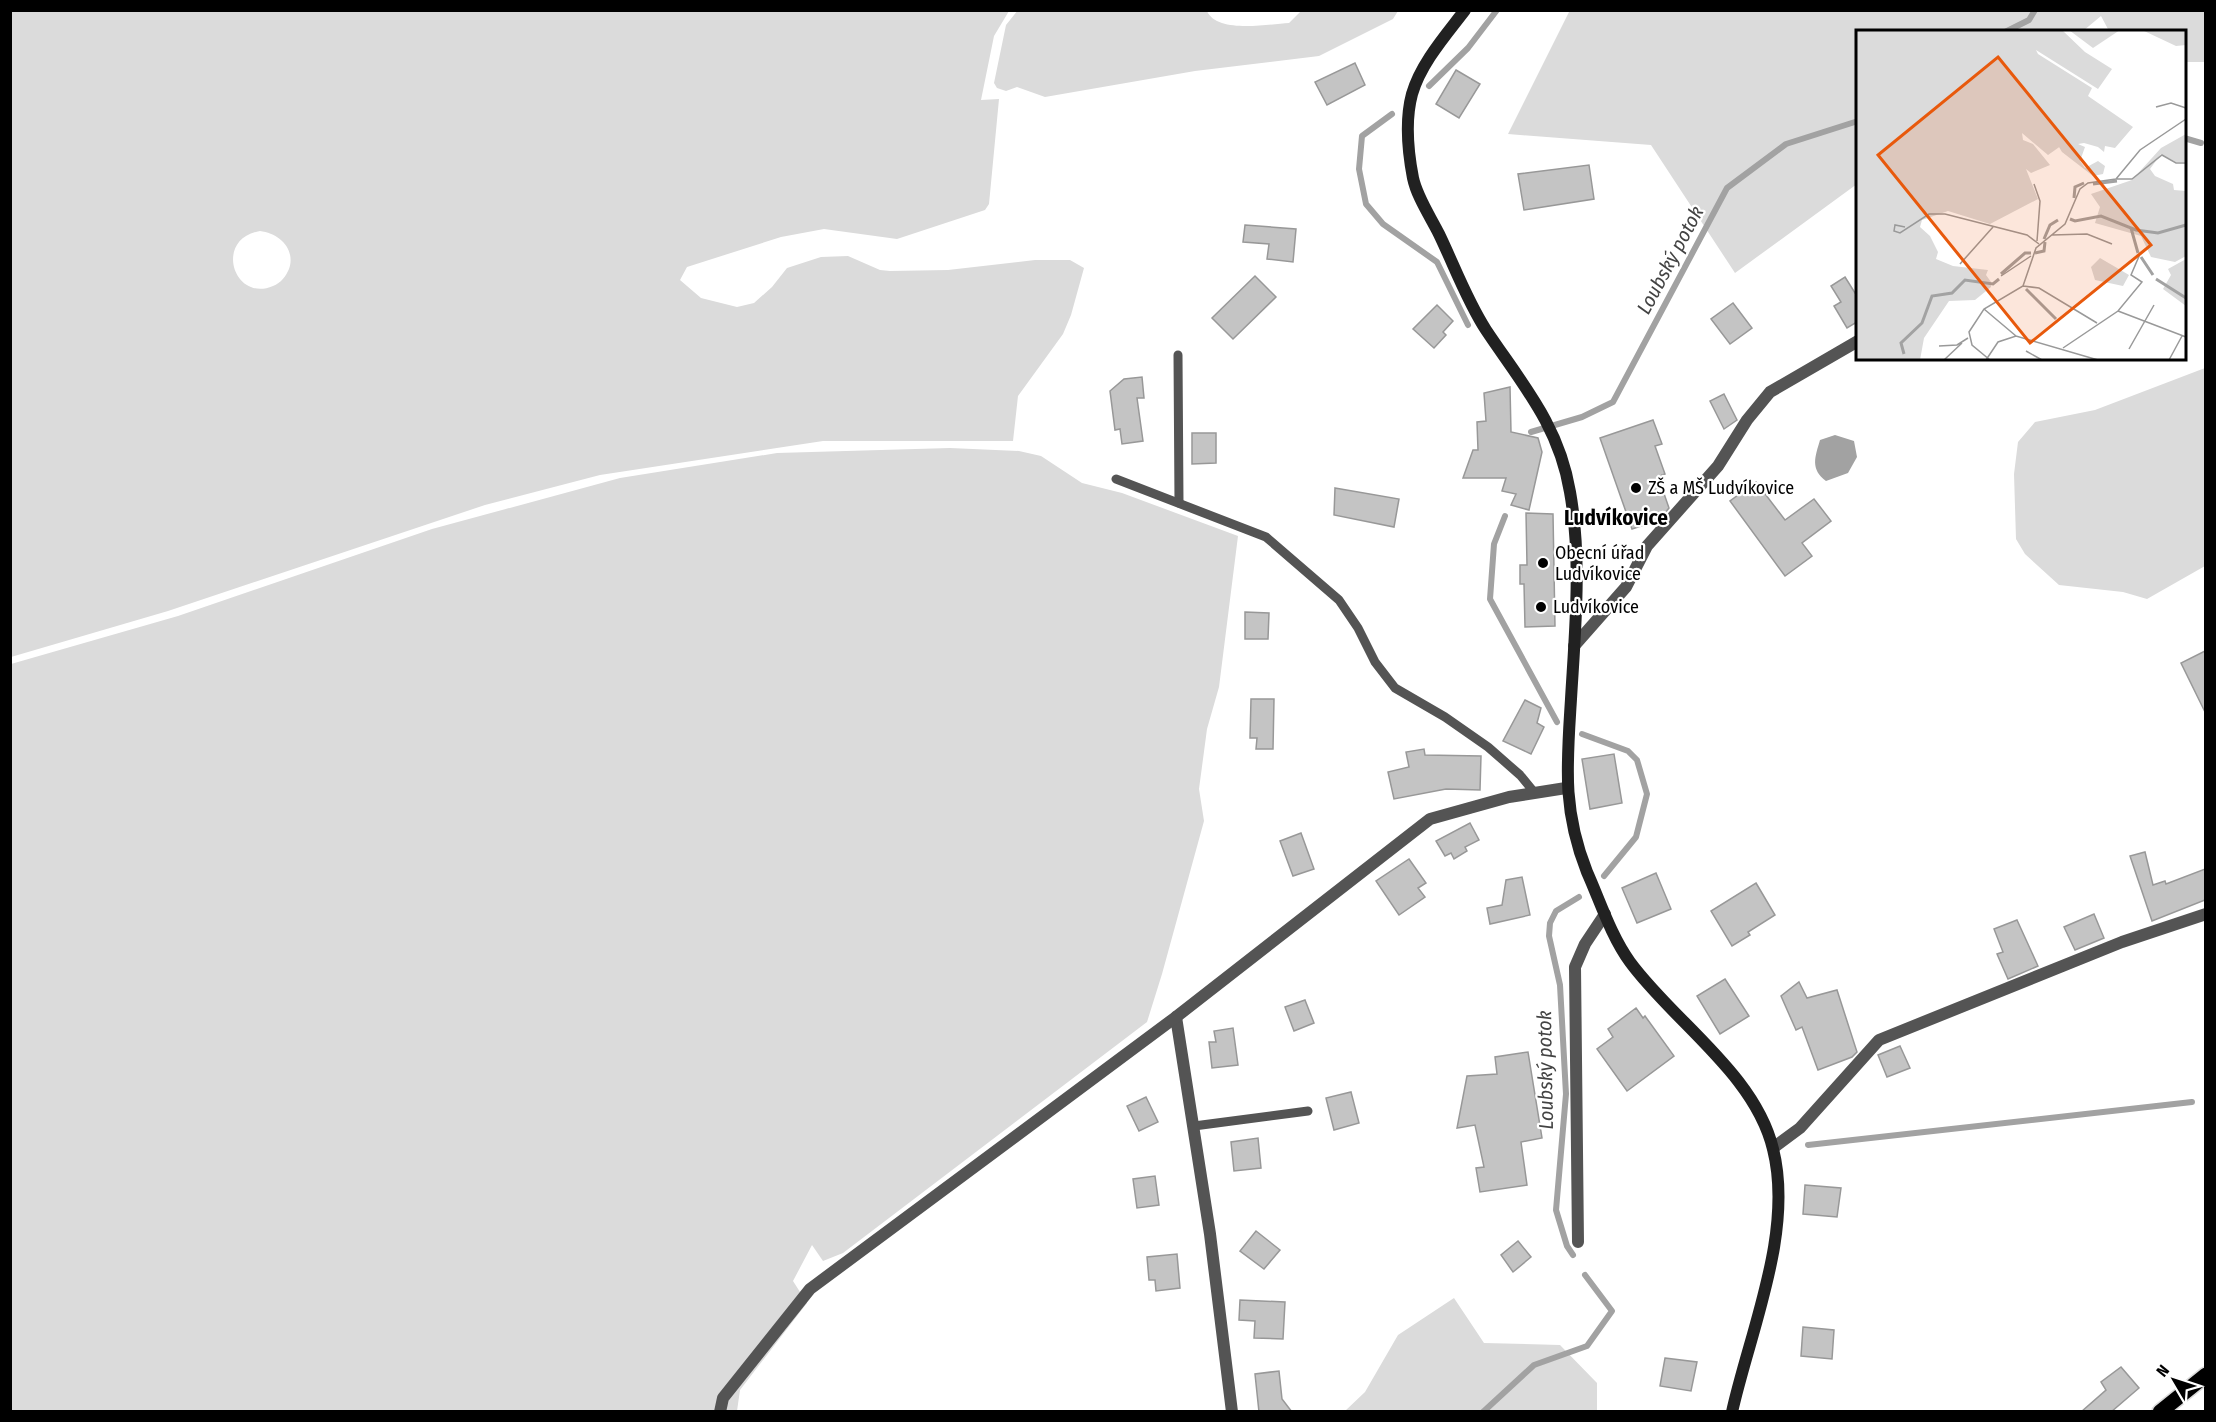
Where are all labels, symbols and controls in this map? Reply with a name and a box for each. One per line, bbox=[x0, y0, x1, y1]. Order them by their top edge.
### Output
inset map bbox=[1856, 30, 2186, 360]
water label: Loubský potok bbox=[1631, 202, 1709, 318]
place label: ZŠ a MŠ Ludvíkovice bbox=[1648, 477, 1794, 499]
marker: ZŠ a MŠ Ludvíkovice bbox=[1629, 481, 1643, 495]
district label: Ludvíkovice bbox=[1564, 505, 1668, 531]
place label: Obecní úřad Ludvíkovice bbox=[1555, 542, 1644, 585]
marker: Obecní úřad Ludvíkovice bbox=[1536, 556, 1550, 570]
place label: Ludvíkovice bbox=[1553, 596, 1639, 618]
marker: Ludvíkovice bbox=[1534, 600, 1548, 614]
water label: Loubský potok bbox=[1532, 1010, 1558, 1130]
north arrow bbox=[2144, 1350, 2204, 1410]
text: N bbox=[2152, 1361, 2173, 1381]

